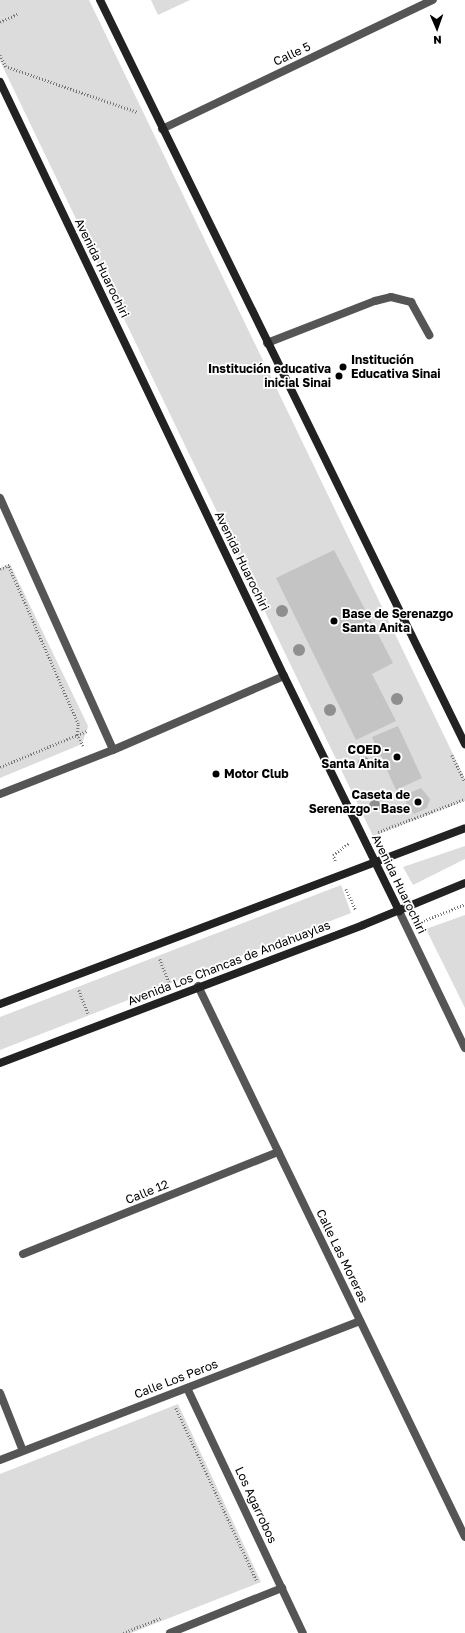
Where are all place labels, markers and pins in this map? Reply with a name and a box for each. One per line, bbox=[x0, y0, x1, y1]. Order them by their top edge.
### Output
place label: Institución Educativa Sinai bbox=[351, 353, 440, 381]
place label: Institución educativa inicial Sinai bbox=[208, 362, 331, 390]
marker: Institución Educativa Sinai bbox=[338, 362, 348, 372]
marker: Institución educativa inicial Sinai bbox=[334, 371, 344, 381]
place label: Base de Serenazgo Santa Anita bbox=[342, 607, 453, 635]
marker: Base de Serenazgo Santa Anita bbox=[329, 616, 339, 626]
place label: COED - Santa Anita bbox=[321, 743, 389, 771]
marker: COED - Santa Anita bbox=[392, 752, 402, 762]
place label: Motor Club bbox=[224, 767, 289, 781]
marker: Motor Club bbox=[211, 769, 221, 779]
place label: Caseta de Serenazgo - Base bbox=[309, 788, 410, 816]
marker: Caseta de Serenazgo - Base bbox=[413, 797, 423, 807]

